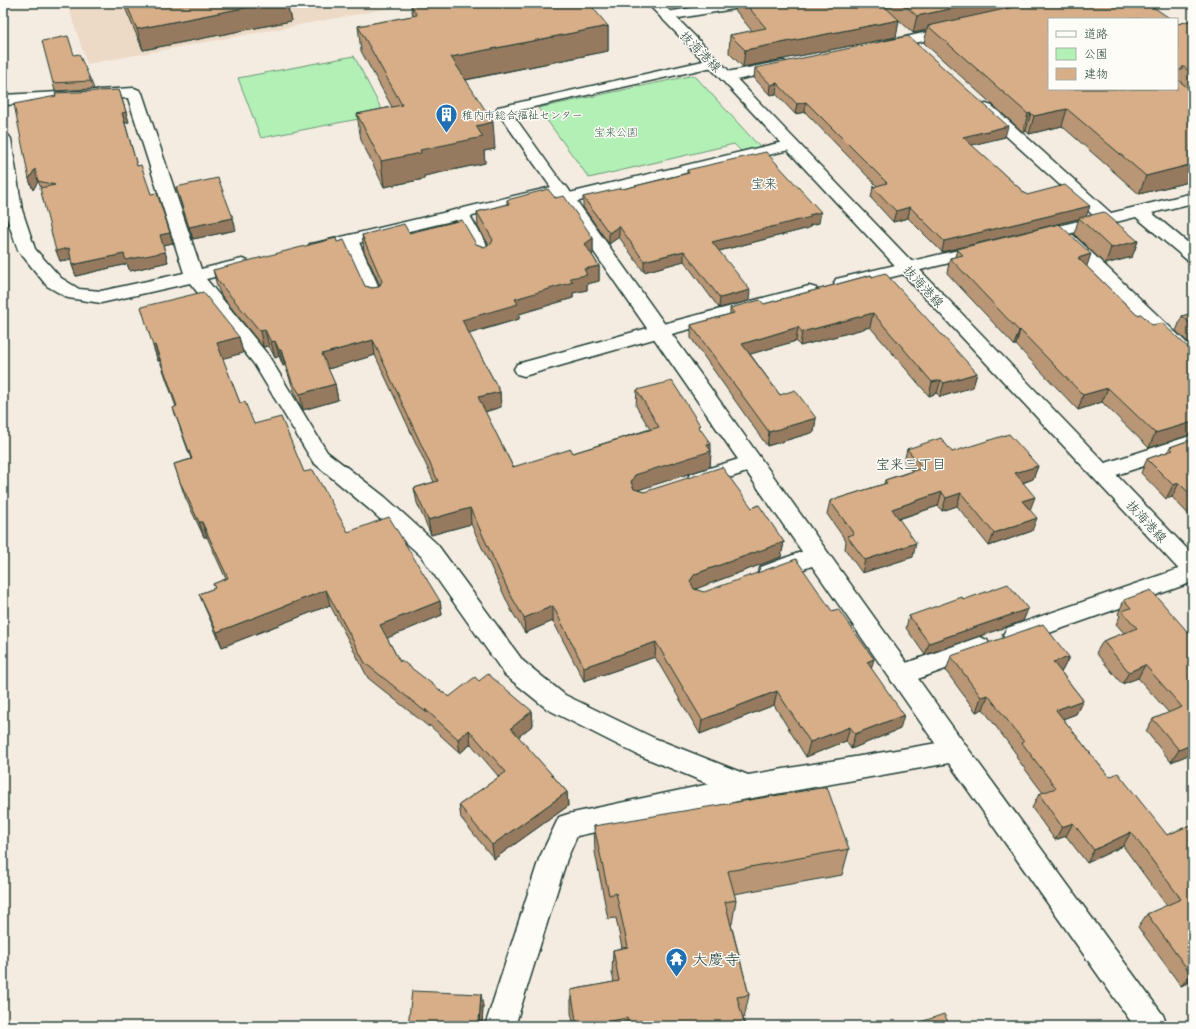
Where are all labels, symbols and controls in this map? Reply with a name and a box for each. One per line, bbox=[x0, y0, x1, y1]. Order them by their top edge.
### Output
legend bbox=[1048, 18, 1178, 90]
text: 道路 bbox=[1084, 27, 1108, 43]
street label: 抜海港線 bbox=[676, 28, 725, 77]
text: 公園 bbox=[1084, 47, 1108, 63]
text: 建物 bbox=[1084, 67, 1108, 83]
building icon: 稚内市総合福祉センター bbox=[434, 102, 460, 135]
place label: 稚内市総合福祉センター bbox=[462, 109, 583, 123]
park label: 宝来公園 bbox=[594, 126, 638, 140]
district label: 宝来 bbox=[751, 176, 777, 193]
street label: 抜海港線 bbox=[899, 262, 948, 313]
district label: 宝来三丁目 bbox=[876, 456, 946, 474]
street label: 抜海港線 bbox=[1122, 497, 1171, 548]
temple icon: 大慶寺 bbox=[664, 946, 690, 979]
place label: 大慶寺 bbox=[692, 950, 740, 971]

